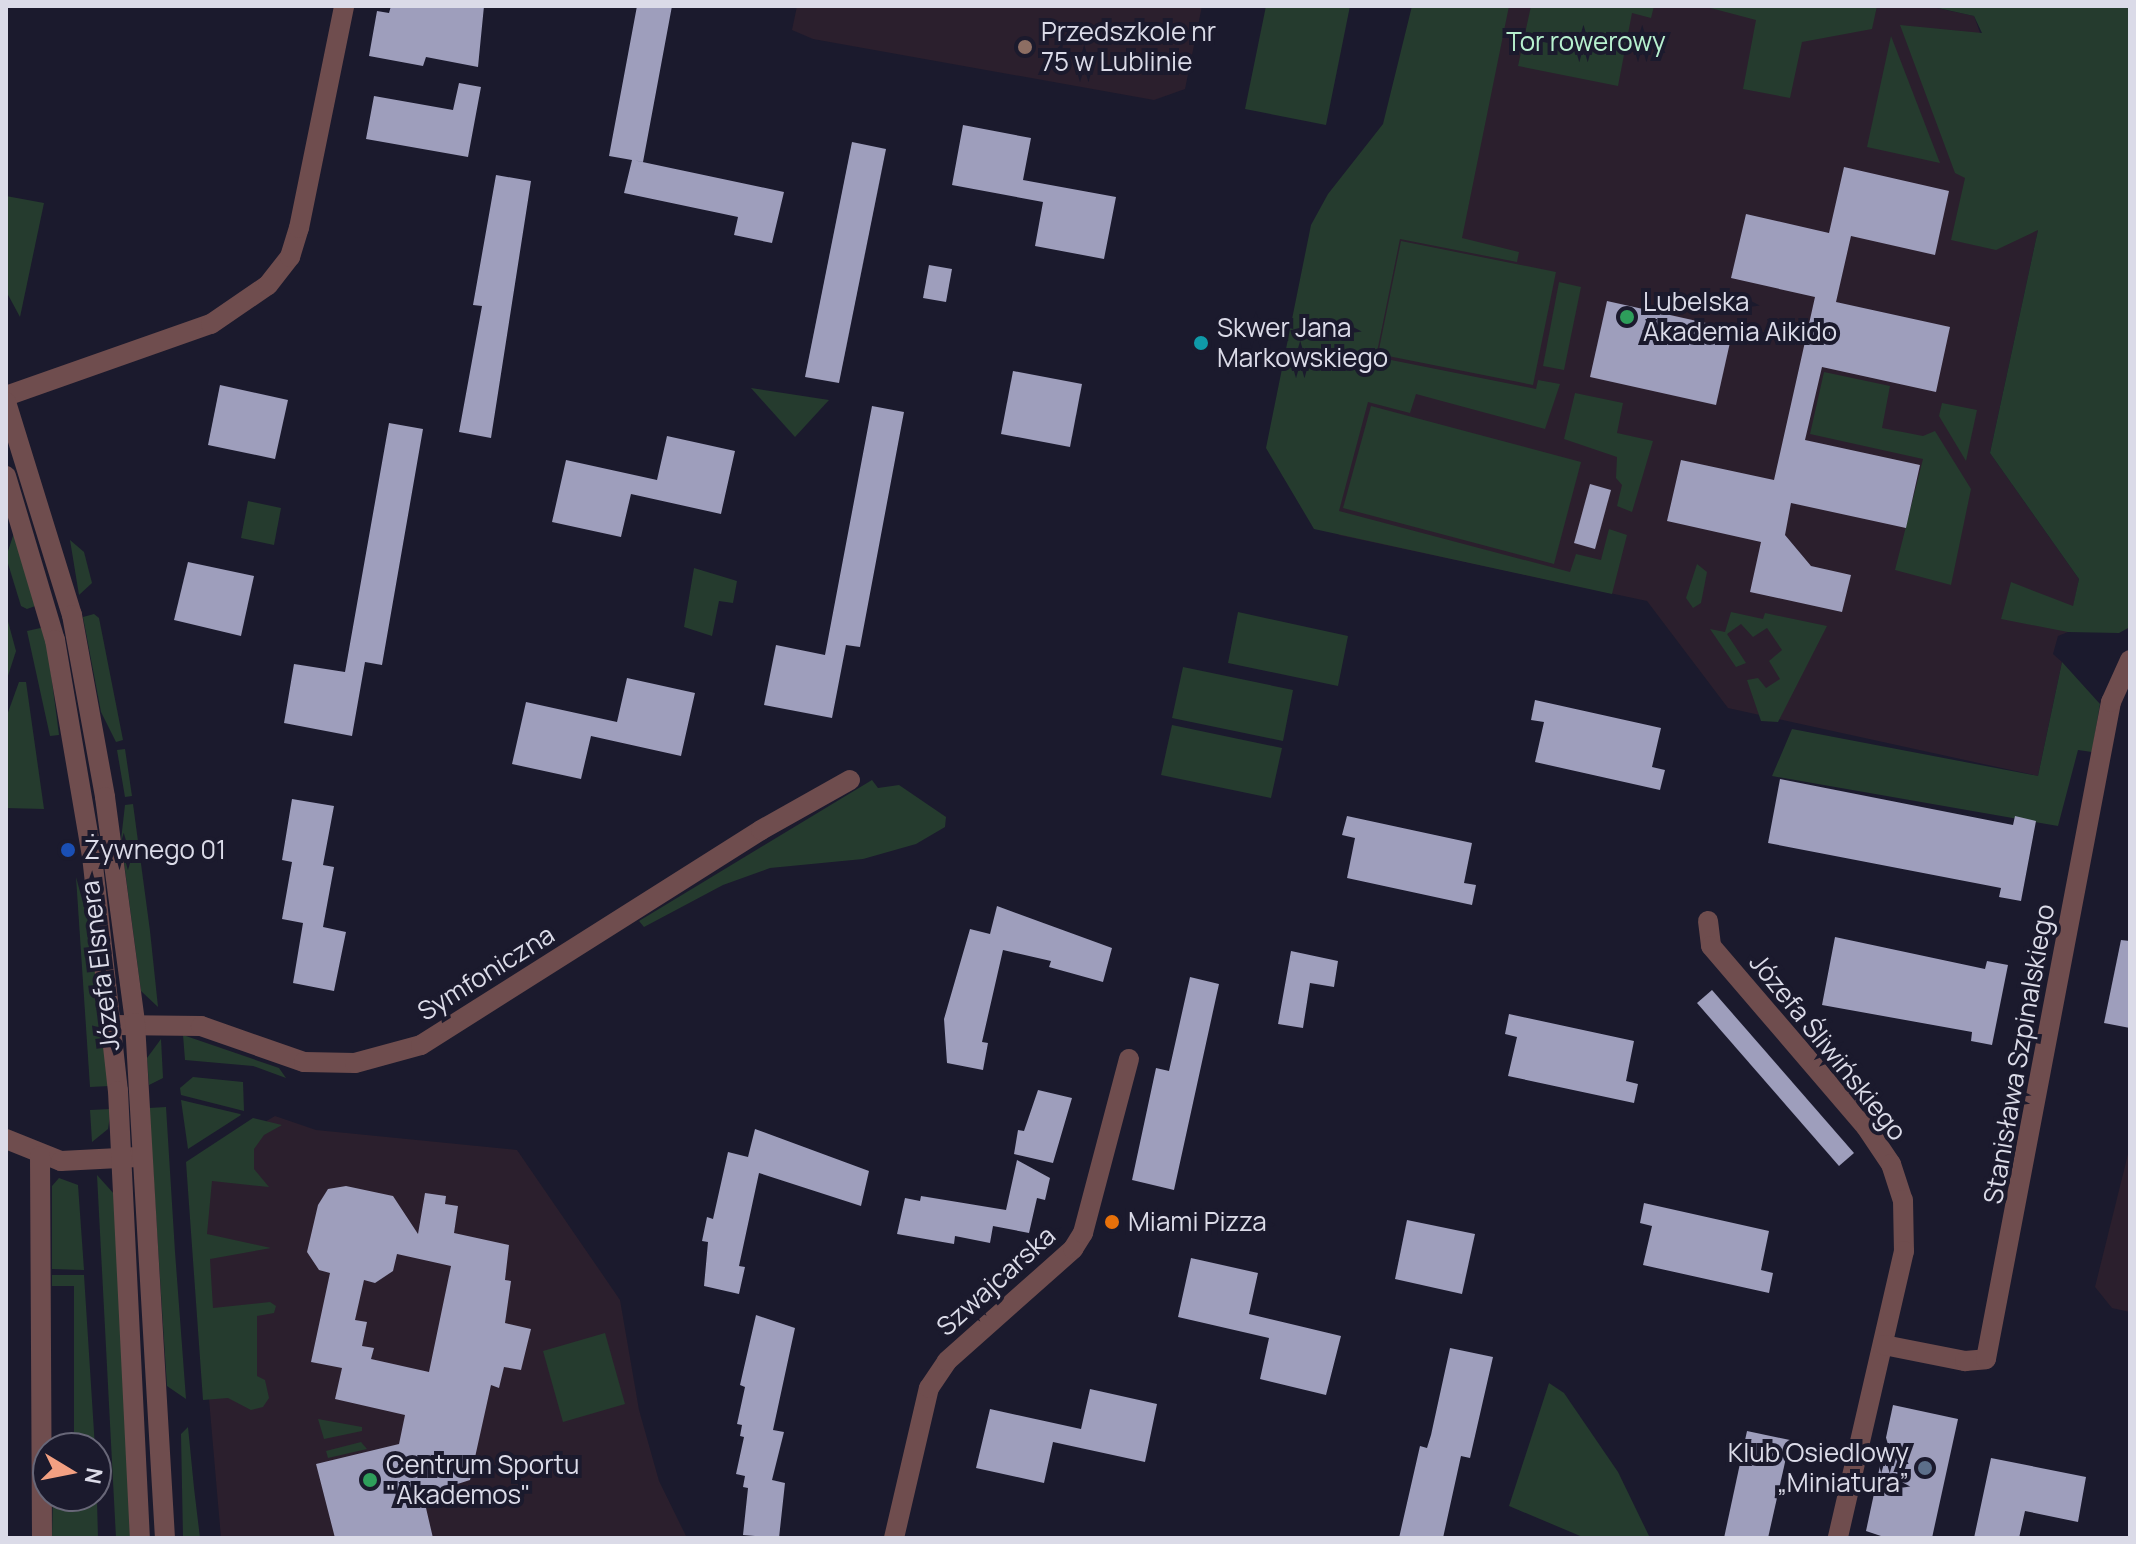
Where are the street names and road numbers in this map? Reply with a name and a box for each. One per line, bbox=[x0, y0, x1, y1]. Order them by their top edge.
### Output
street label: Józefa Elsnera bbox=[74, 879, 126, 1053]
street label: Stanisława Szpinalskiego bbox=[1977, 902, 2061, 1206]
street label: Symfoniczna bbox=[412, 919, 560, 1027]
street label: Józefa Śliwińskiego bbox=[1743, 947, 1913, 1147]
street label: Szwajcarska bbox=[930, 1220, 1062, 1342]

